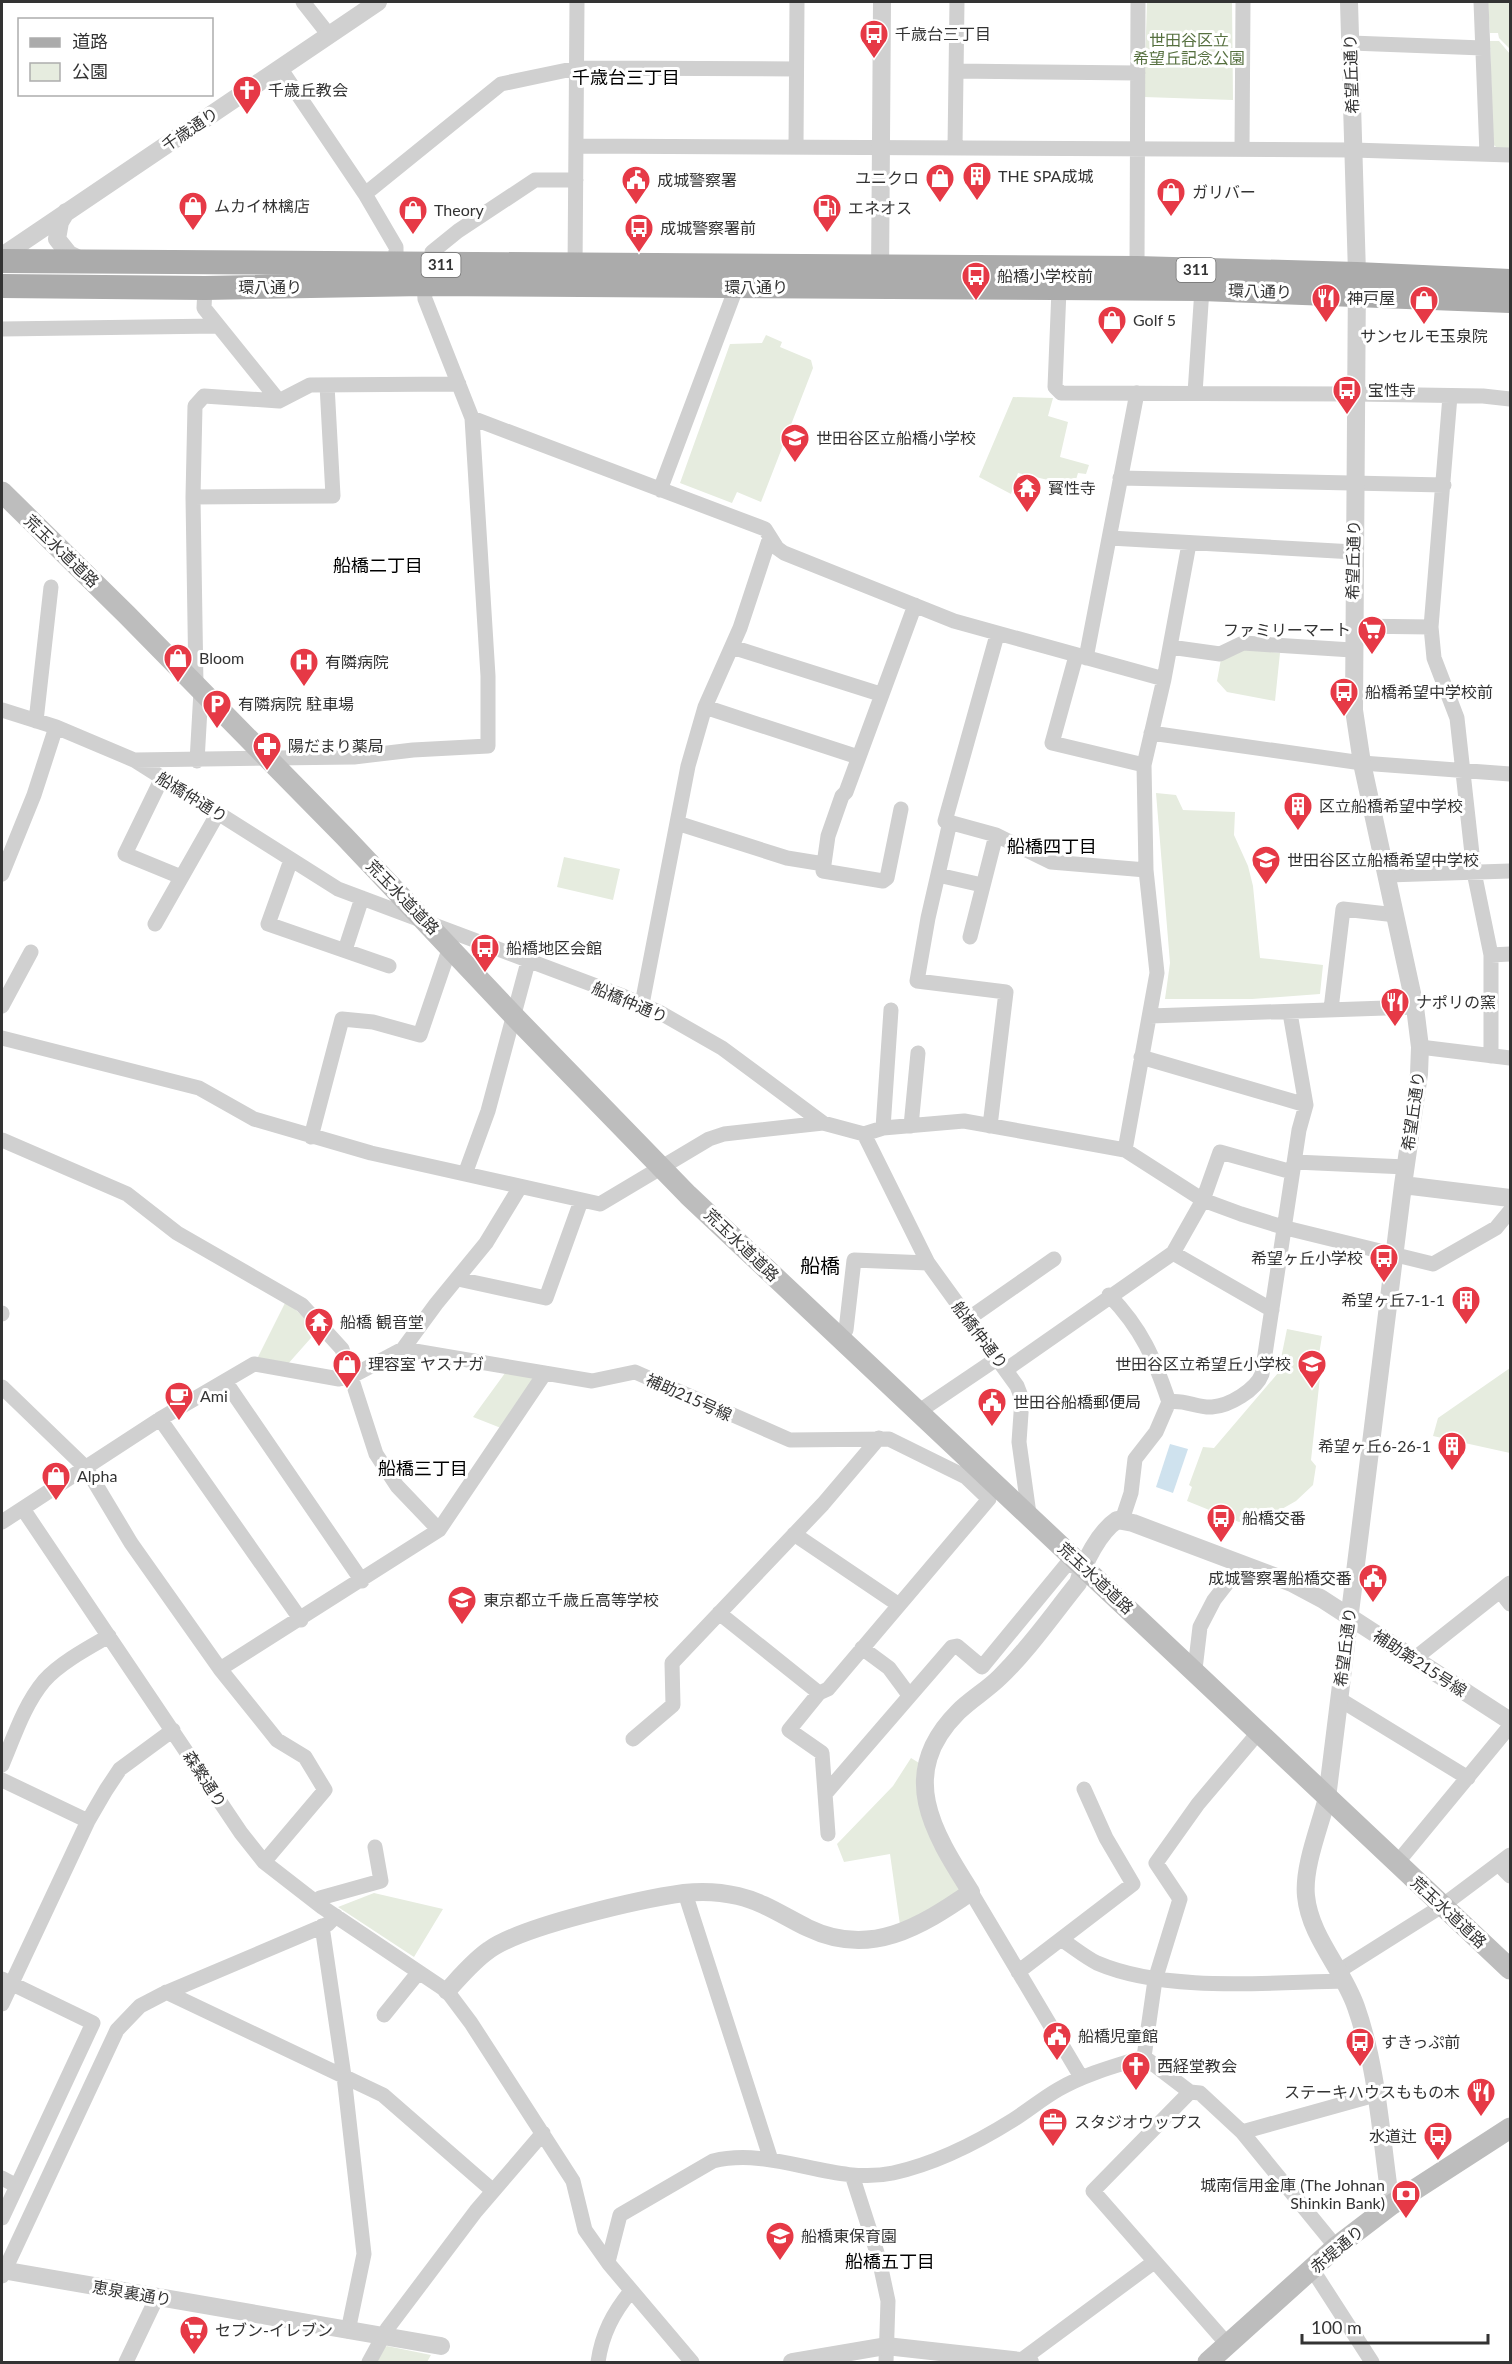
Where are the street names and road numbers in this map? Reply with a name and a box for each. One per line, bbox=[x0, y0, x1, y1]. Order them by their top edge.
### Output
street label: 希望丘通り bbox=[1340, 34, 1361, 114]
street label: 千歳通り bbox=[158, 103, 222, 154]
road number: 311 bbox=[422, 253, 460, 277]
road number: 311 bbox=[1176, 258, 1216, 282]
street label: 環八通り bbox=[238, 277, 302, 296]
street label: 環八通り bbox=[724, 277, 788, 296]
street label: 環八通り bbox=[1228, 280, 1292, 301]
street label: 荒玉水道道路 bbox=[21, 510, 103, 591]
street label: 希望丘通り bbox=[1342, 520, 1363, 600]
street label: 船橋仲通り bbox=[153, 767, 231, 826]
street label: 荒玉水道道路 bbox=[363, 856, 444, 938]
street label: 船橋仲通り bbox=[590, 977, 671, 1026]
street label: 希望丘通り bbox=[1398, 1070, 1427, 1152]
street label: 荒玉水道道路 bbox=[701, 1204, 783, 1285]
street label: 船橋仲通り bbox=[949, 1297, 1012, 1372]
street label: 補助215号線 bbox=[643, 1369, 735, 1424]
street label: 荒玉水道道路 bbox=[1055, 1538, 1138, 1617]
street label: 希望丘通り bbox=[1330, 1606, 1359, 1688]
street label: 補助第215号線 bbox=[1370, 1625, 1471, 1700]
street label: 森繁通り bbox=[180, 1747, 231, 1811]
street label: 荒玉水道道路 bbox=[1408, 1872, 1491, 1951]
street label: 赤堤通り bbox=[1306, 2221, 1367, 2276]
street label: 恵泉裏通り bbox=[91, 2276, 173, 2309]

